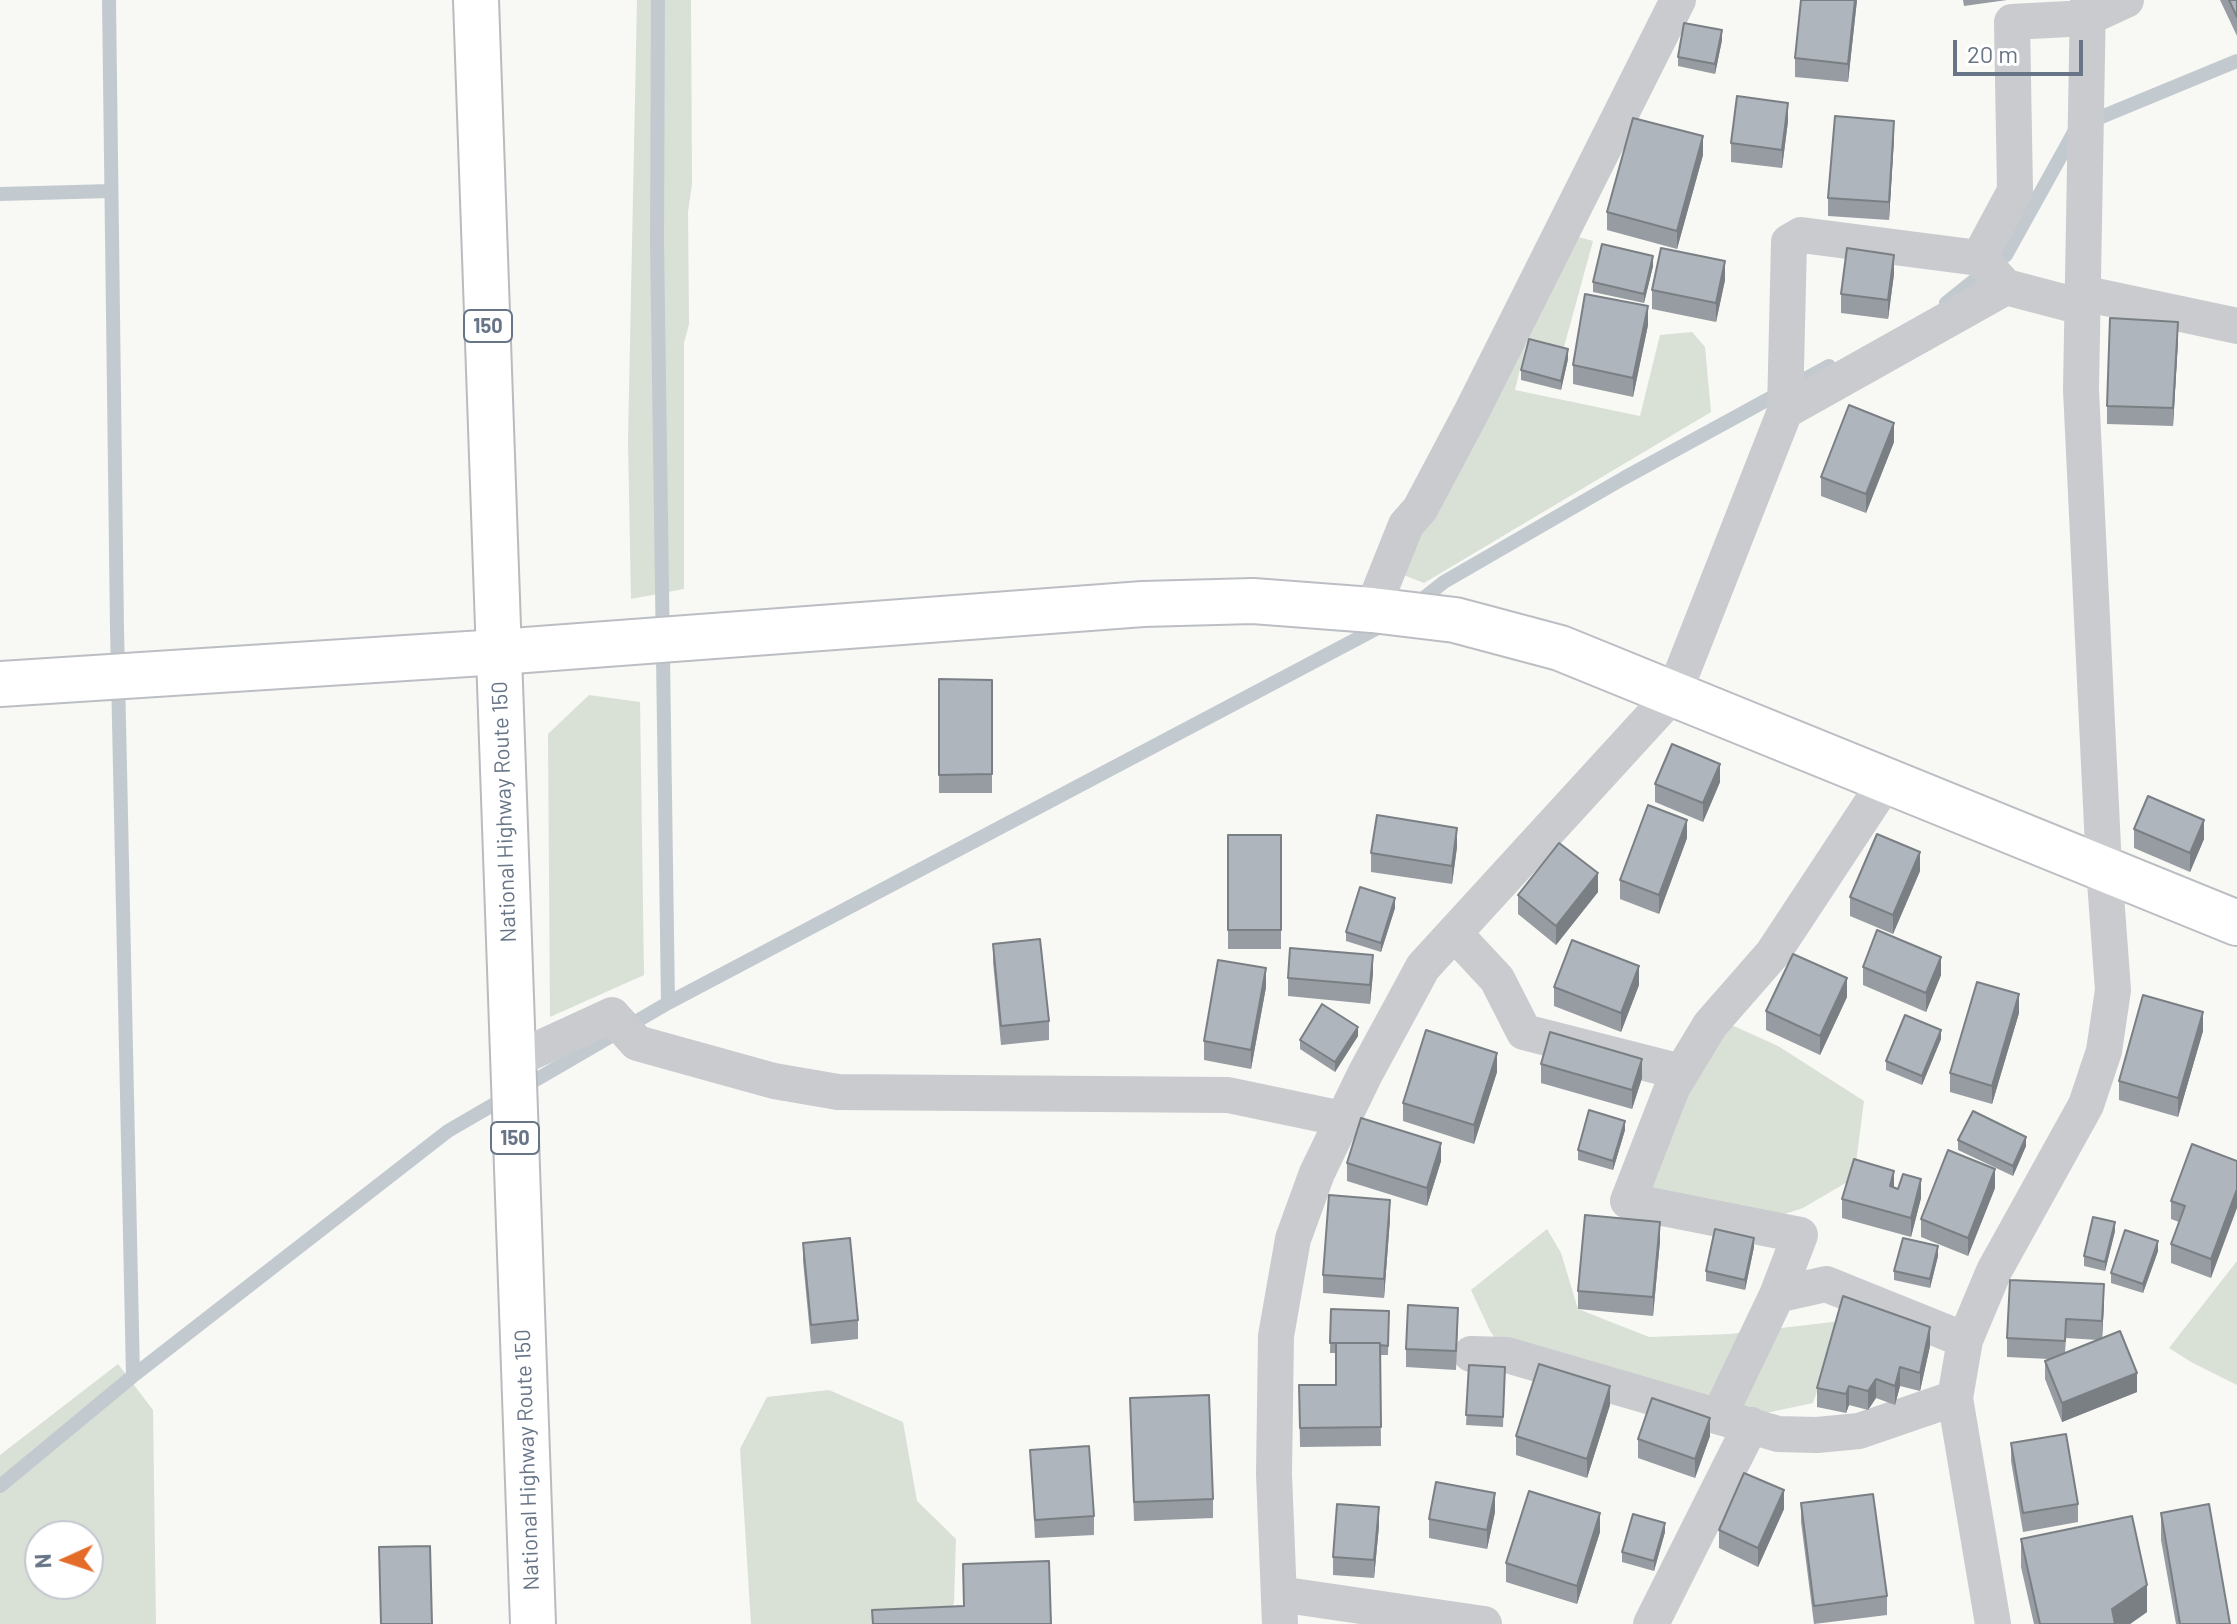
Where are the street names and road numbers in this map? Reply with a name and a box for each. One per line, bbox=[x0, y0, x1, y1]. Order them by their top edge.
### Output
road number: 150 bbox=[464, 310, 512, 342]
street label: National Highway Route 150 bbox=[486, 681, 522, 943]
road number: 150 bbox=[491, 1122, 539, 1154]
street label: National Highway Route 150 bbox=[509, 1329, 545, 1591]

